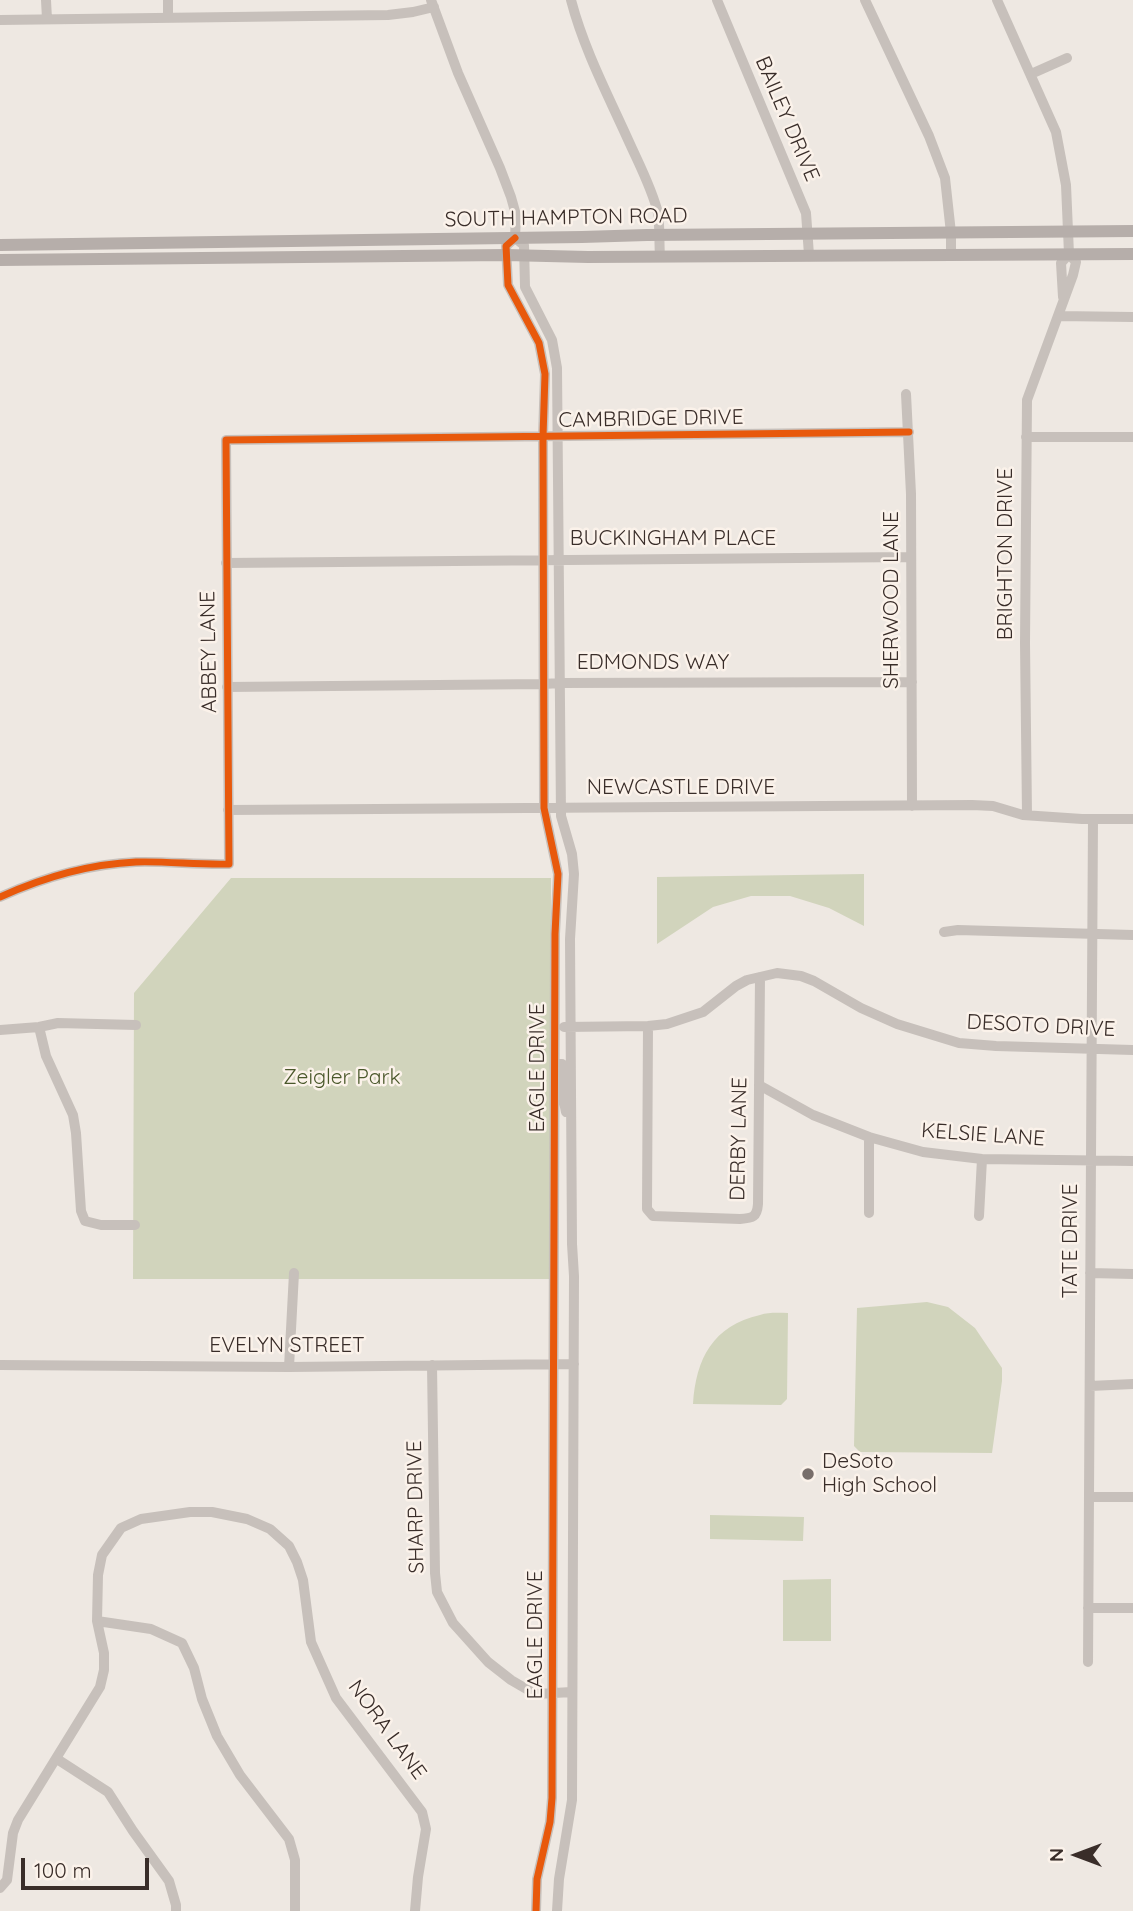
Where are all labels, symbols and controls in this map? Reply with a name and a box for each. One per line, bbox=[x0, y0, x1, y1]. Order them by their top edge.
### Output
street label: BAILEY DRIVE bbox=[749, 53, 825, 185]
street label: SOUTH HAMPTON ROAD bbox=[444, 203, 688, 233]
street label: CAMBRIDGE DRIVE bbox=[558, 405, 744, 433]
street label: BRIGHTON DRIVE bbox=[993, 468, 1019, 640]
street label: SHERWOOD LANE bbox=[879, 511, 905, 689]
street label: BUCKINGHAM PLACE bbox=[570, 526, 776, 552]
street label: ABBEY LANE bbox=[195, 591, 223, 713]
street label: EDMONDS WAY bbox=[577, 650, 729, 676]
street label: NEWCASTLE DRIVE bbox=[587, 775, 775, 801]
street label: EAGLE DRIVE bbox=[525, 1003, 551, 1133]
street label: DESOTO DRIVE bbox=[966, 1010, 1116, 1042]
park label: Zeigler Park bbox=[283, 1065, 401, 1091]
street label: DERBY LANE bbox=[725, 1077, 753, 1201]
street label: KELSIE LANE bbox=[920, 1118, 1046, 1152]
street label: TATE DRIVE bbox=[1058, 1184, 1084, 1298]
street label: EVELYN STREET bbox=[209, 1333, 365, 1359]
street label: SHARP DRIVE bbox=[402, 1440, 430, 1574]
place label: DeSoto High School bbox=[822, 1449, 937, 1499]
marker: DeSoto High School bbox=[800, 1466, 816, 1482]
street label: EAGLE DRIVE bbox=[523, 1570, 549, 1700]
street label: NORA LANE bbox=[342, 1675, 432, 1785]
north arrow bbox=[1042, 1820, 1112, 1890]
scale bar bbox=[24, 1844, 152, 1888]
text: N bbox=[1044, 1848, 1068, 1862]
text: 100 m bbox=[34, 1857, 92, 1883]

